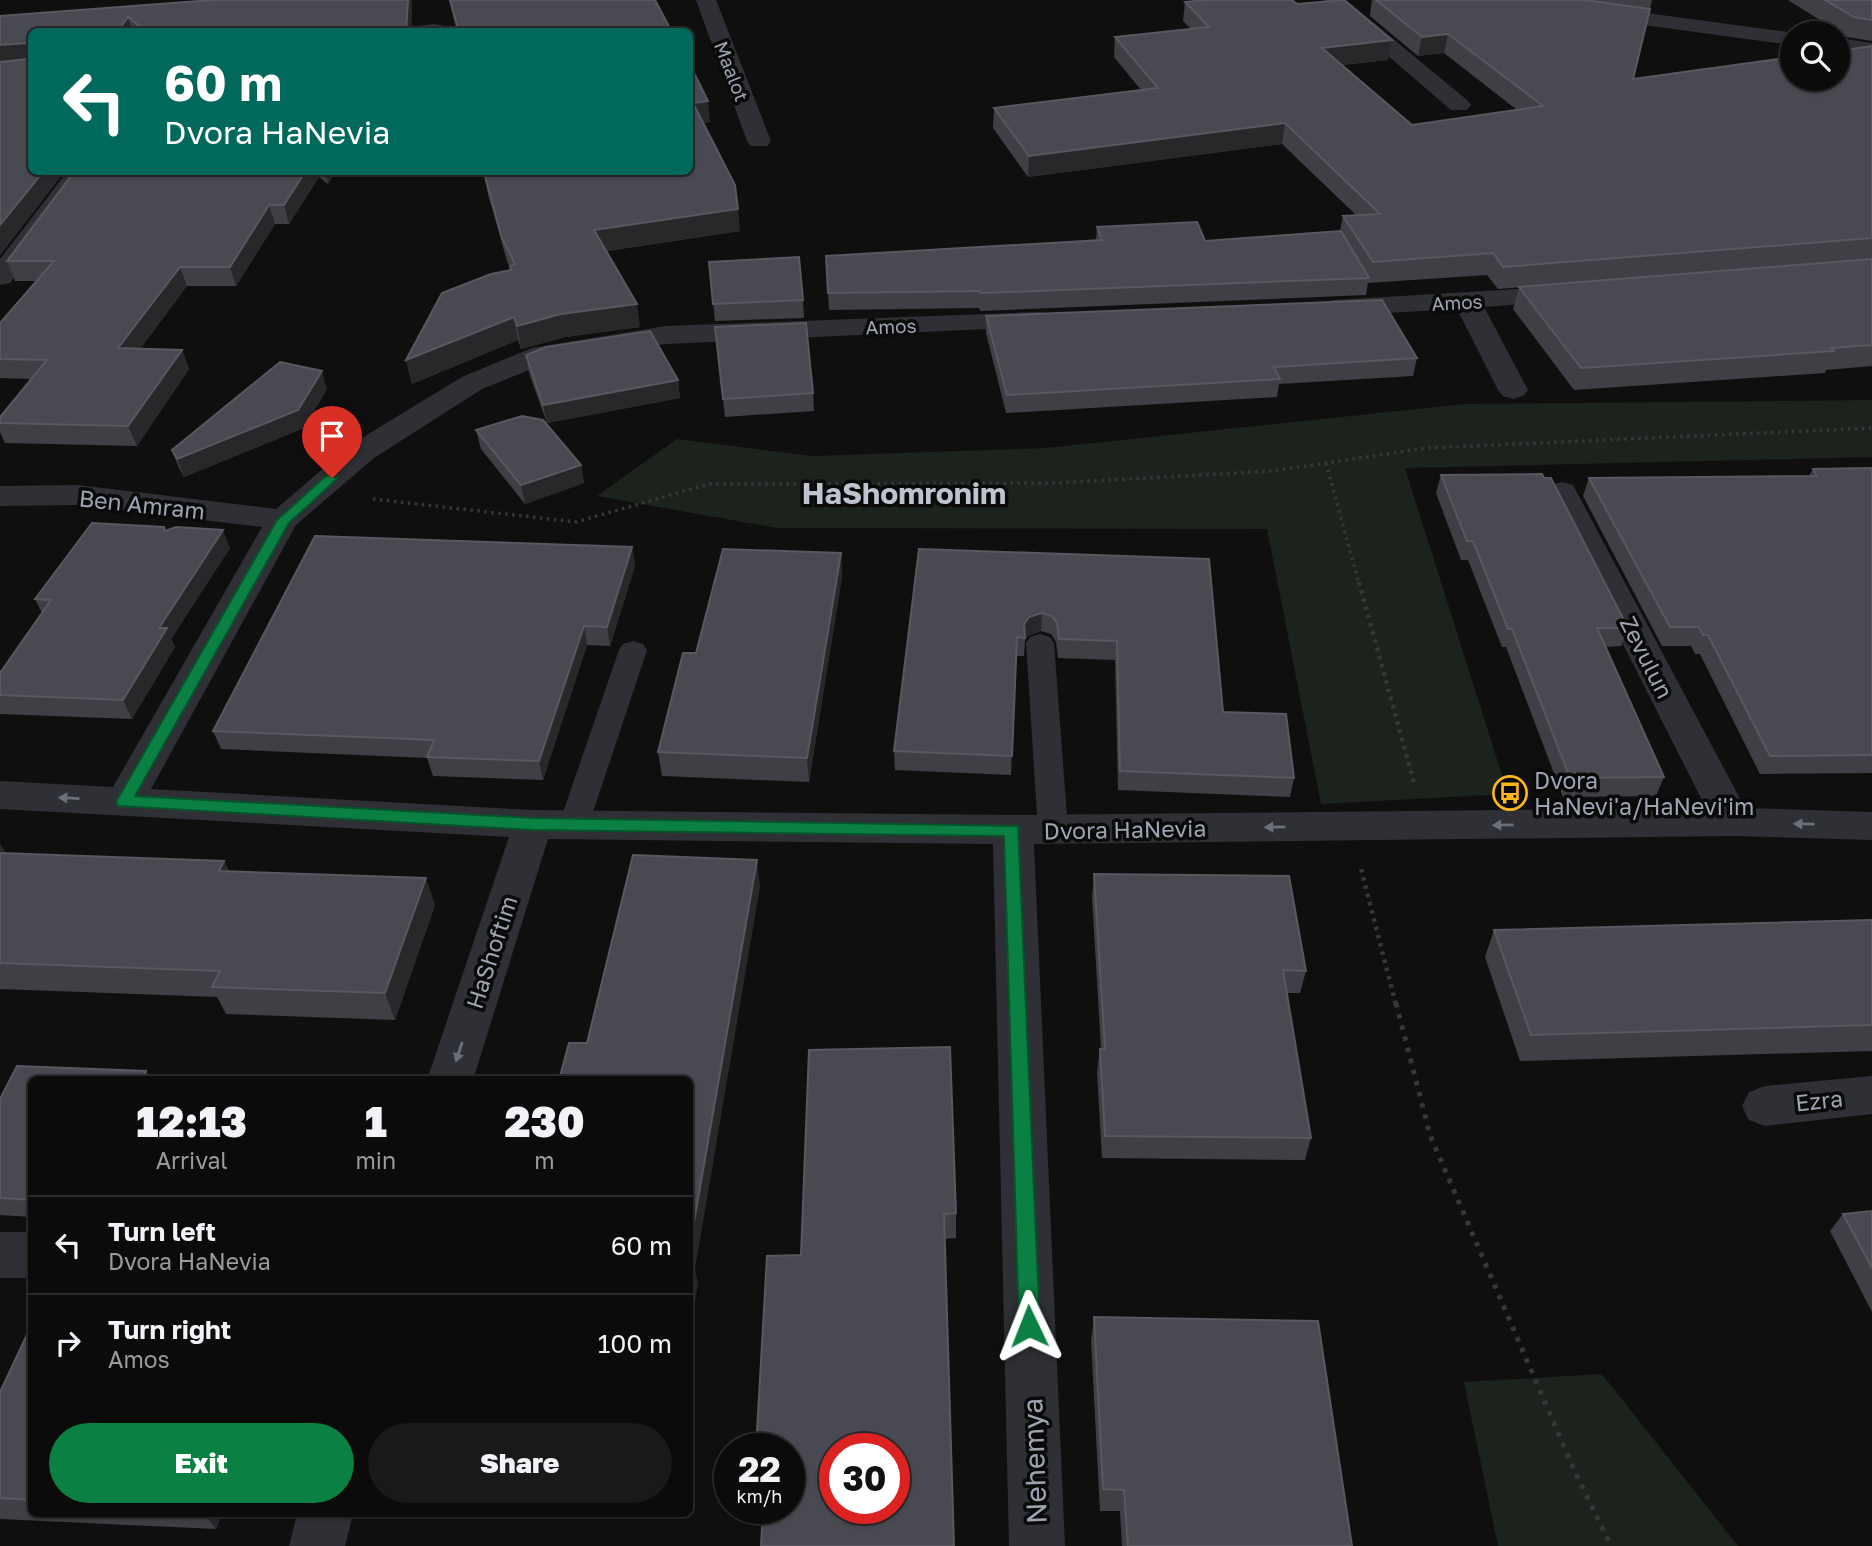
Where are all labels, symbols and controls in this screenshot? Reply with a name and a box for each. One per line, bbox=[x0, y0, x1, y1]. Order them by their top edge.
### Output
map controls bbox=[1780, 21, 1850, 91]
button: search bbox=[1780, 21, 1850, 91]
street label: Maalot bbox=[710, 38, 754, 104]
text: 60 m bbox=[164, 53, 282, 112]
icon: left bbox=[49, 56, 140, 147]
text: Dvora HaNevia bbox=[164, 113, 390, 151]
street label: Amos bbox=[1431, 289, 1483, 315]
street label: Amos bbox=[865, 314, 917, 338]
pin bbox=[302, 406, 362, 478]
icon: arrive bbox=[313, 417, 351, 455]
district label: HaShomronim bbox=[802, 475, 1006, 511]
street label: Ben Amram bbox=[78, 483, 206, 525]
street label: Zevulun bbox=[1614, 611, 1680, 703]
place label: Dvora HaNevi'a/HaNevi'im bbox=[1534, 766, 1754, 820]
bus stop icon: Dvora HaNevi'a/HaNevi'im bbox=[1491, 774, 1529, 812]
one-way arrow bbox=[57, 793, 79, 804]
street label: Dvora HaNevia bbox=[1043, 814, 1207, 844]
one-way arrow bbox=[1793, 818, 1815, 830]
one-way arrow bbox=[1492, 819, 1514, 831]
one-way arrow bbox=[1264, 822, 1286, 833]
street label: HaShoftim bbox=[460, 892, 522, 1012]
one-way arrow bbox=[453, 1041, 464, 1062]
street label: Ezra bbox=[1794, 1084, 1844, 1116]
text: 12:13 bbox=[136, 1096, 247, 1146]
text: 1 bbox=[365, 1096, 387, 1146]
text: 230 bbox=[504, 1096, 585, 1146]
text: Arrival bbox=[156, 1146, 228, 1174]
text: min bbox=[355, 1146, 396, 1174]
text: m bbox=[534, 1146, 555, 1174]
text: Turn left bbox=[108, 1216, 216, 1247]
icon: left bbox=[49, 1226, 87, 1264]
text: 60 m bbox=[611, 1230, 672, 1261]
text: Dvora HaNevia bbox=[108, 1247, 271, 1275]
position arrow bbox=[992, 1289, 1066, 1363]
text: Turn right bbox=[108, 1314, 231, 1345]
icon: right bbox=[49, 1324, 87, 1362]
text: 100 m bbox=[598, 1328, 672, 1359]
text: Amos bbox=[108, 1345, 170, 1373]
street label: Nehemya bbox=[1015, 1398, 1053, 1524]
button: Exit bbox=[49, 1423, 354, 1503]
button: Share bbox=[368, 1423, 672, 1503]
speed limit sign: 30 bbox=[819, 1433, 910, 1524]
text: 22 bbox=[738, 1448, 781, 1490]
text: km/h bbox=[737, 1485, 782, 1507]

